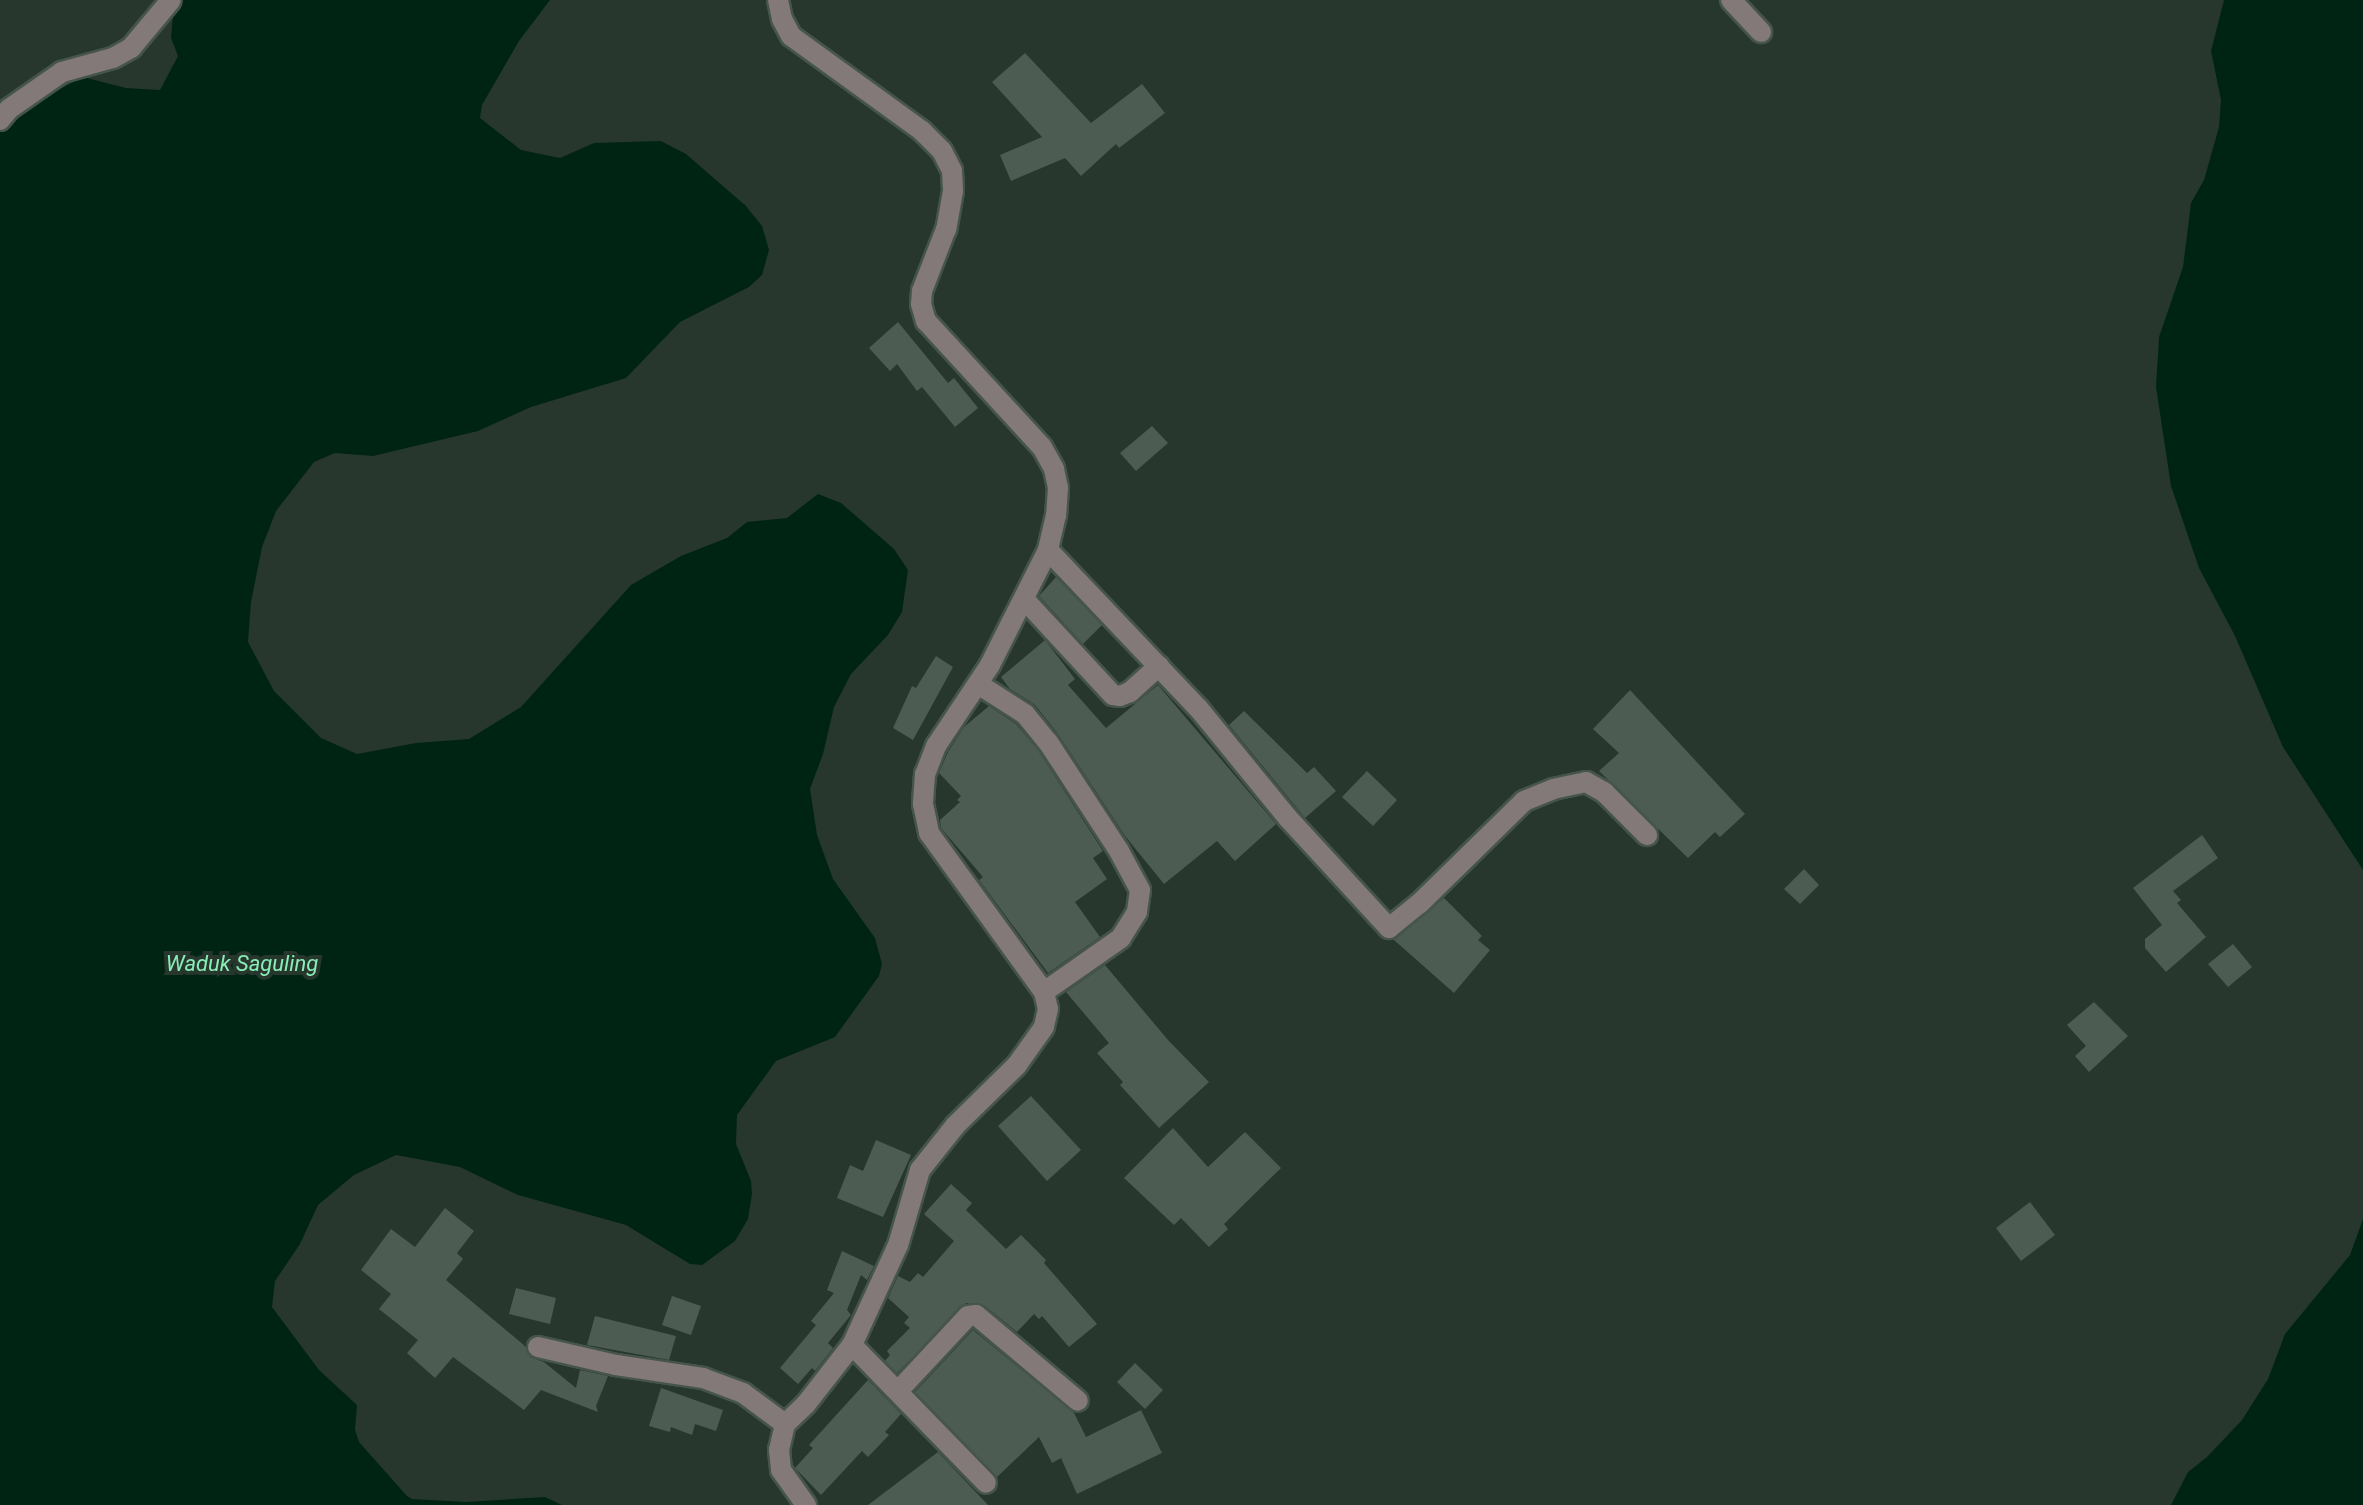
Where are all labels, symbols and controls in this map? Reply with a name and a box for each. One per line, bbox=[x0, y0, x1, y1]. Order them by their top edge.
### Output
water label: Waduk Saguling bbox=[166, 951, 318, 977]

